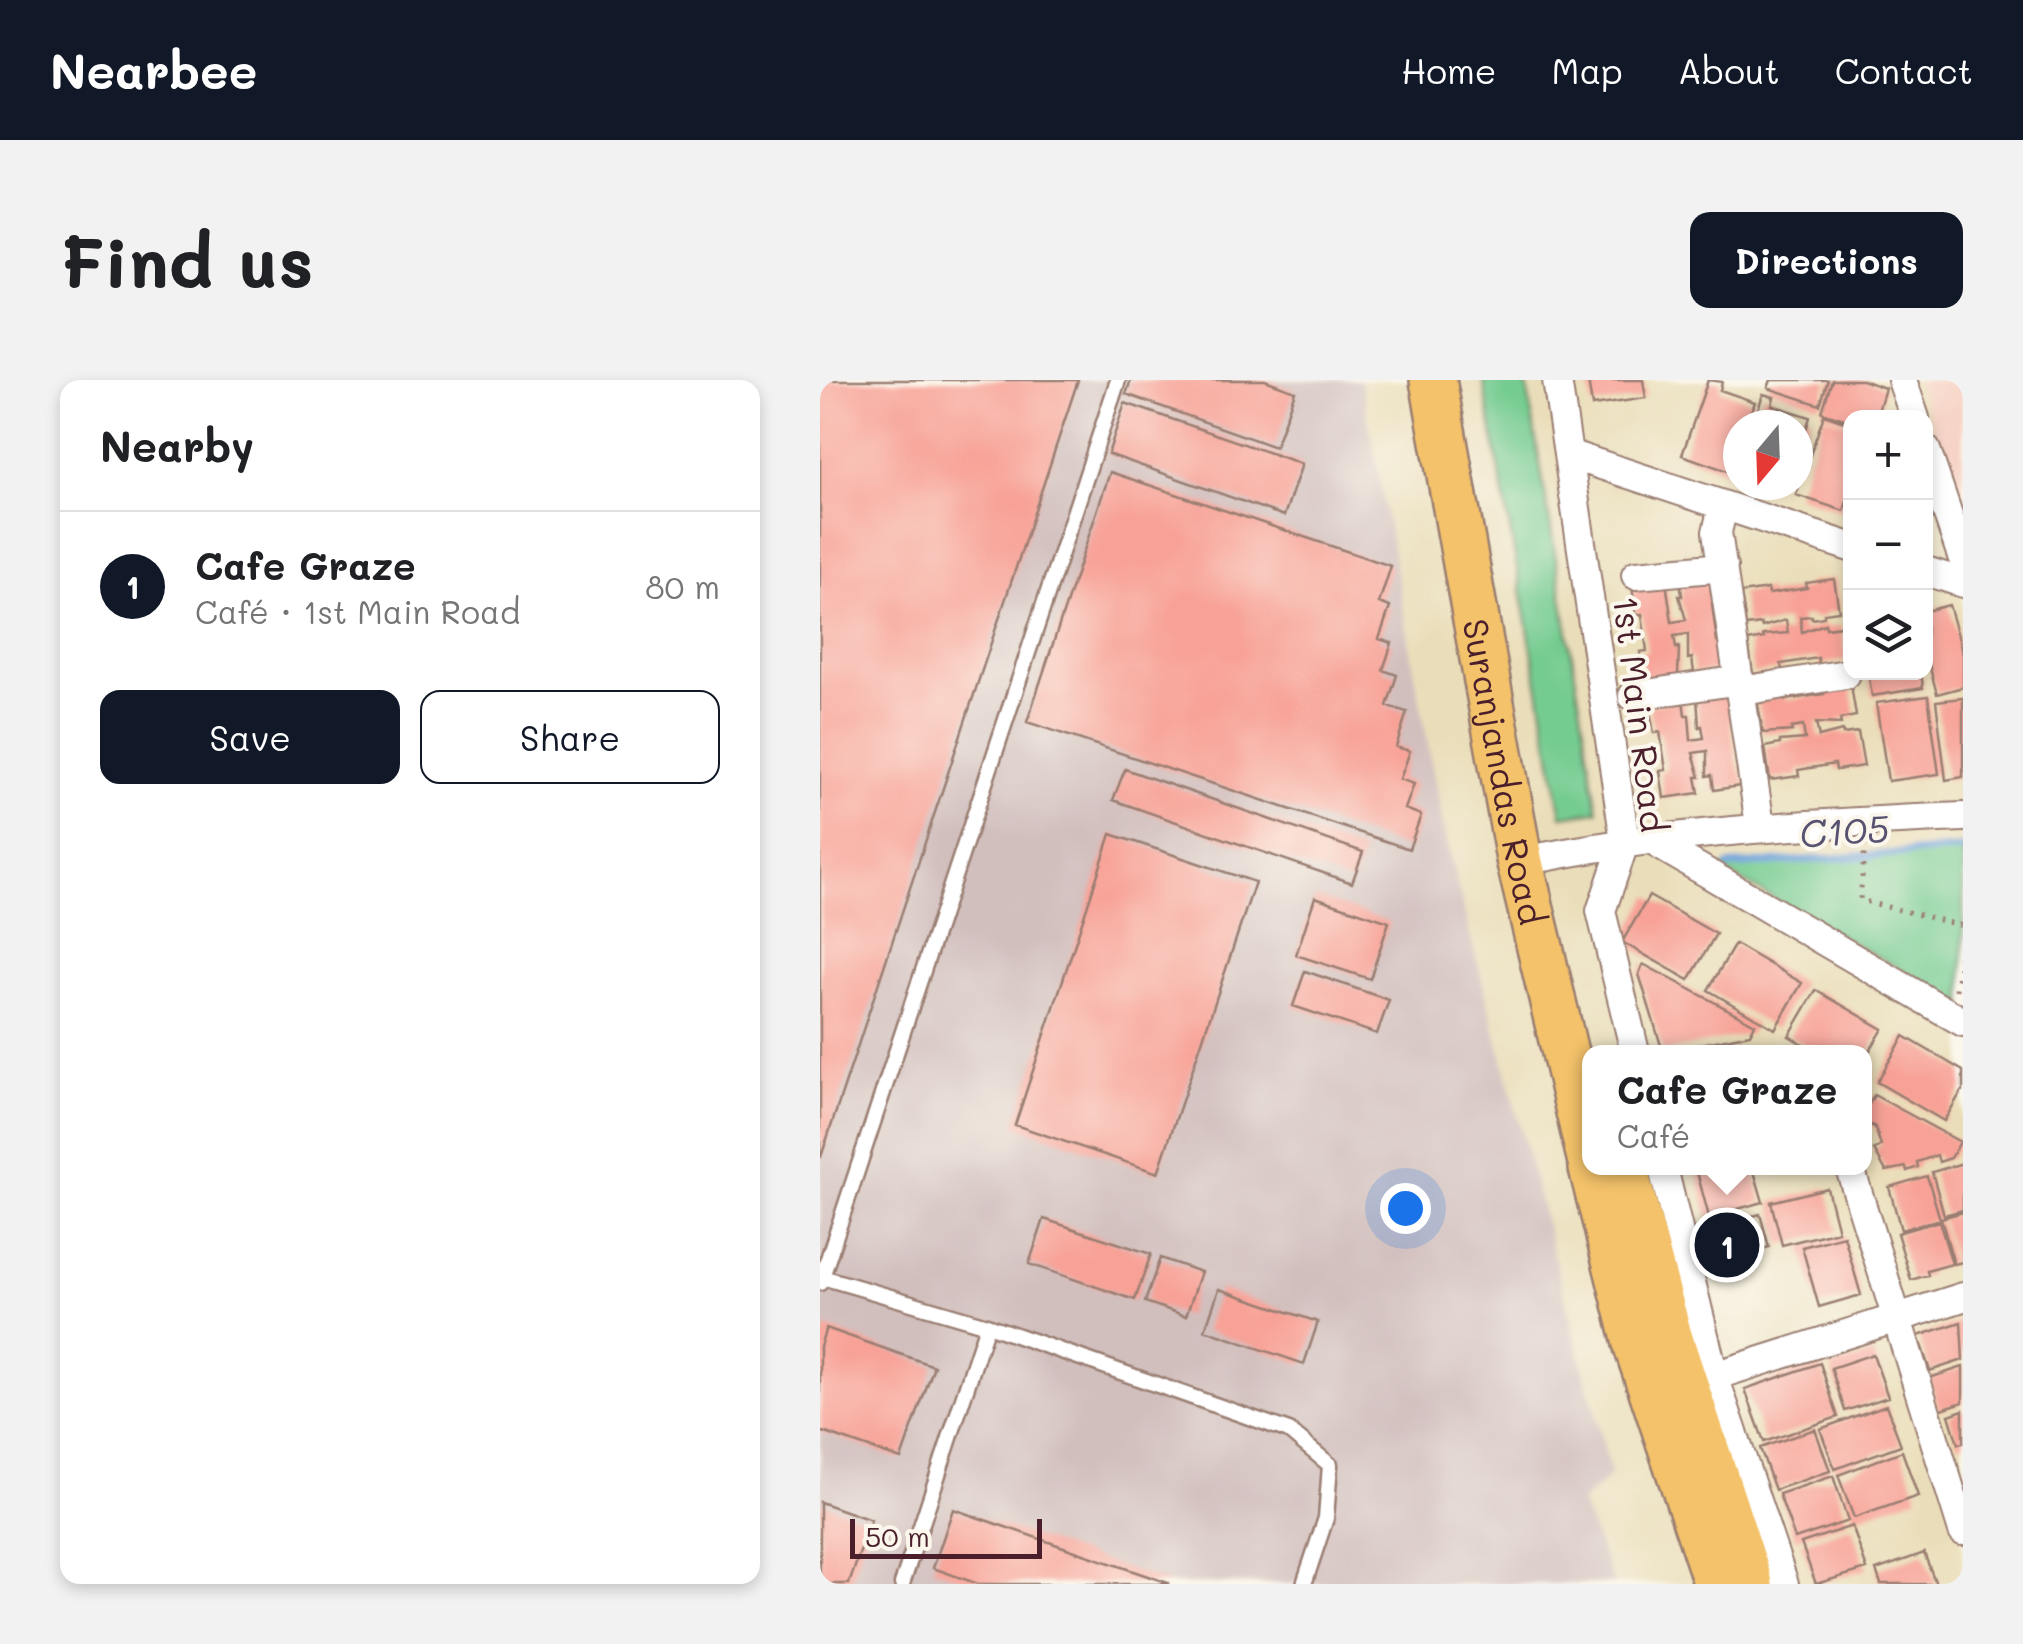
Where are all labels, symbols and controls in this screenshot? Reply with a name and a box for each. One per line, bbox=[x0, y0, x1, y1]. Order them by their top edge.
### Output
text: Nearbee bbox=[50, 39, 257, 101]
text: Home bbox=[1401, 47, 1497, 93]
text: Map bbox=[1552, 47, 1623, 93]
text: About bbox=[1678, 47, 1780, 93]
text: Contact bbox=[1835, 47, 1973, 93]
button: Directions bbox=[1690, 212, 1963, 308]
text: Find us bbox=[60, 214, 314, 306]
north arrow bbox=[1723, 410, 1813, 500]
map controls bbox=[1843, 410, 1933, 680]
button: + bbox=[1843, 410, 1933, 500]
text: Nearby bbox=[100, 418, 254, 473]
button: − bbox=[1843, 500, 1933, 590]
text: Cafe Graze bbox=[195, 540, 416, 590]
text: 1 bbox=[125, 565, 140, 607]
text: 80 m bbox=[645, 565, 720, 607]
text: Café · 1st Main Road bbox=[195, 590, 520, 632]
button: layers bbox=[1843, 590, 1933, 680]
street label: 1st Main Road bbox=[1604, 593, 1678, 835]
street label: Suranjandas Road bbox=[1453, 615, 1557, 929]
button: Save bbox=[100, 690, 400, 784]
button: Share bbox=[420, 690, 720, 784]
water label: C105 bbox=[1798, 802, 1890, 858]
popup bbox=[1582, 1045, 1872, 1175]
text: Cafe Graze bbox=[1617, 1064, 1837, 1114]
text: Café bbox=[1617, 1114, 1690, 1156]
your location bbox=[1380, 1183, 1431, 1234]
pin: 1 bbox=[1694, 1208, 1760, 1282]
scale bar bbox=[850, 1514, 1042, 1558]
text: 50 m bbox=[865, 1518, 930, 1554]

